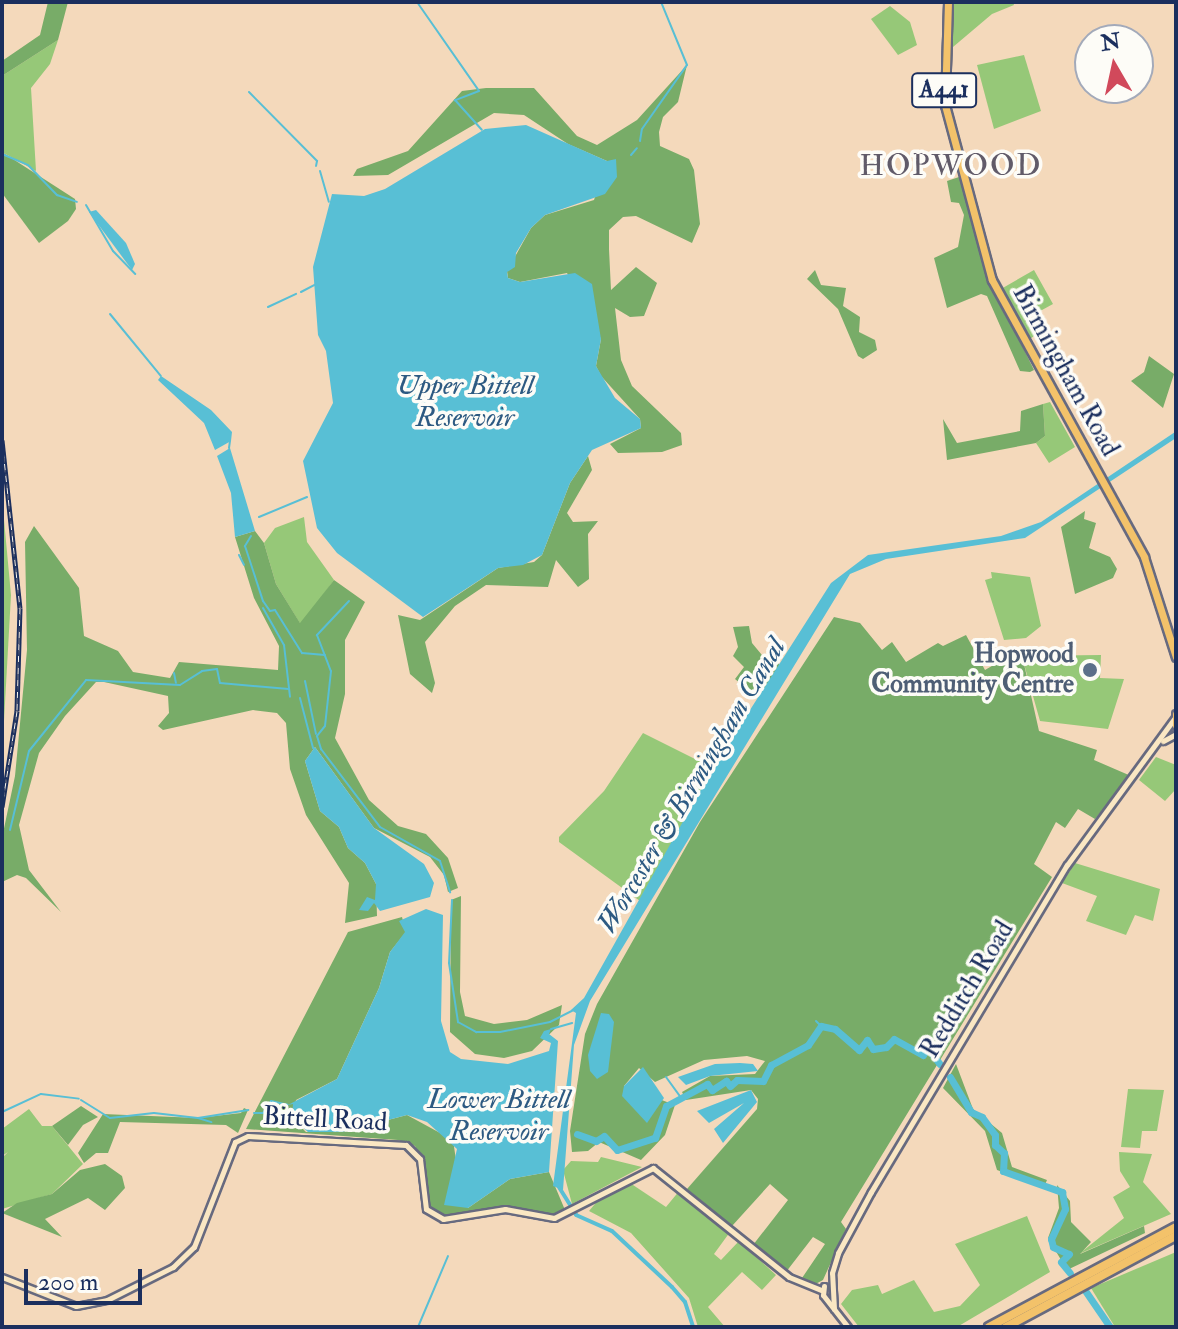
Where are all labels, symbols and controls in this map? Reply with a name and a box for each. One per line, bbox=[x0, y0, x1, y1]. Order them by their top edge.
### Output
north arrow bbox=[1074, 24, 1154, 104]
text: N bbox=[1099, 27, 1122, 58]
road number: A441 bbox=[910, 70, 978, 110]
district label: HOPWOOD bbox=[860, 148, 1042, 184]
street label: Birmingham Road bbox=[1005, 280, 1125, 462]
water label: Upper Bittell Reservoir bbox=[396, 369, 534, 435]
water label: Worcester & Birmingham Canal bbox=[591, 633, 793, 939]
place label: Hopwood Community Centre bbox=[871, 639, 1074, 700]
marker: Hopwood Community Centre bbox=[1081, 661, 1099, 679]
street label: Redditch Road bbox=[915, 916, 1021, 1064]
water label: Lower Bittell Reservoir bbox=[428, 1083, 570, 1149]
street label: Bittell Road bbox=[262, 1101, 388, 1139]
scale bar bbox=[28, 1253, 146, 1303]
text: 200 m bbox=[38, 1267, 98, 1298]

